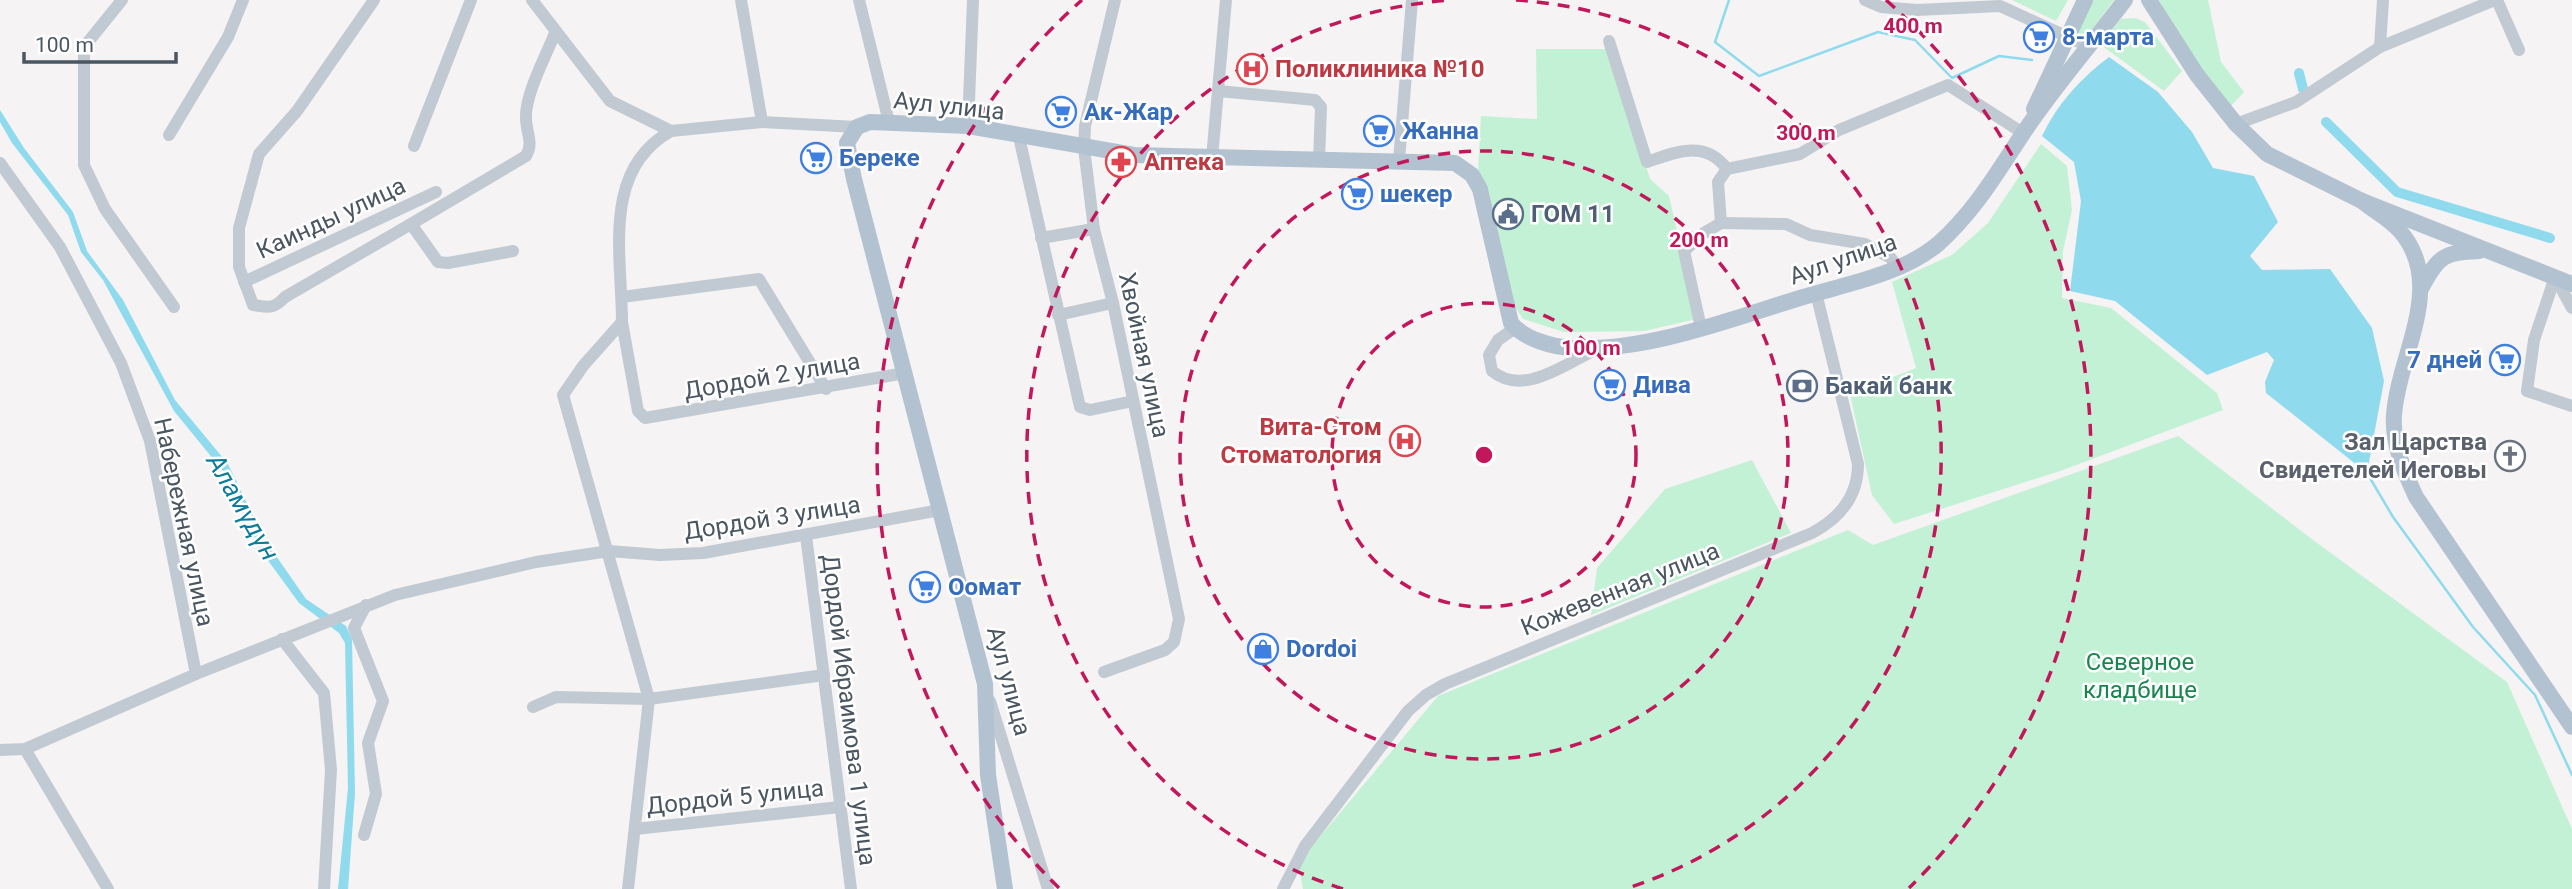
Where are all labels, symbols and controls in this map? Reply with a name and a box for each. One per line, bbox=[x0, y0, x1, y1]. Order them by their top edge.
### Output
text: 400 m bbox=[1883, 14, 1943, 38]
supermarket icon: 8-марта bbox=[2022, 20, 2056, 54]
scale bar bbox=[24, 21, 177, 65]
place label: 8-марта bbox=[2062, 23, 2154, 51]
text: 100 m bbox=[35, 33, 94, 57]
hospital icon: Поликлиника №10 bbox=[1235, 52, 1269, 86]
place label: Поликлиника №10 bbox=[1275, 55, 1485, 83]
street label: Аул улица bbox=[892, 86, 1006, 126]
supermarket icon: Ак-Жар bbox=[1044, 95, 1078, 129]
place label: Ак-Жар bbox=[1084, 98, 1173, 126]
supermarket icon: Жанна bbox=[1362, 114, 1396, 148]
place label: Жанна bbox=[1402, 117, 1479, 145]
text: 300 m bbox=[1776, 121, 1836, 145]
supermarket icon: Береке bbox=[799, 141, 833, 175]
place label: Береке bbox=[839, 144, 920, 172]
pharmacy icon: Аптека bbox=[1104, 145, 1138, 179]
place label: Аптека bbox=[1144, 148, 1224, 176]
street label: Каинды улица bbox=[252, 171, 410, 265]
supermarket icon: шекер bbox=[1340, 177, 1374, 211]
place label: шекер bbox=[1380, 180, 1453, 208]
public building icon: ГОМ 11 bbox=[1491, 197, 1525, 231]
place label: ГОМ 11 bbox=[1531, 200, 1615, 228]
text: 200 m bbox=[1669, 228, 1729, 252]
street label: Аул улица bbox=[1786, 228, 1900, 290]
street label: Хвойная улица bbox=[1113, 270, 1175, 440]
text: 100 m bbox=[1561, 336, 1621, 360]
supermarket icon: 7 дней bbox=[2488, 343, 2522, 377]
place label: 7 дней bbox=[2407, 346, 2482, 374]
street label: Дордой 2 улица bbox=[682, 347, 862, 405]
supermarket icon: Дива bbox=[1593, 368, 1627, 402]
bank icon: Бакай банк bbox=[1785, 369, 1819, 403]
place label: Дива bbox=[1633, 371, 1691, 399]
place label: Бакай банк bbox=[1825, 372, 1953, 400]
place label: Вита-Стом Стоматология bbox=[1221, 413, 1382, 469]
street label: Набережная улица bbox=[148, 415, 220, 629]
hospital icon: Вита-Стом Стоматология bbox=[1388, 424, 1422, 458]
place label: Зал Царства Свидетелей Иеговы bbox=[2259, 428, 2487, 484]
church icon: Зал Царства Свидетелей Иеговы bbox=[2493, 439, 2527, 473]
centre of rings bbox=[1472, 443, 1496, 467]
water label: Аламүдүн bbox=[200, 447, 285, 566]
street label: Дордой 3 улица bbox=[682, 490, 862, 546]
street label: Кожевенная улица bbox=[1517, 536, 1723, 642]
street label: Дордой Ибраимова 1 улица bbox=[816, 553, 882, 867]
supermarket icon: Оомат bbox=[908, 570, 942, 604]
place label: Оомат bbox=[948, 573, 1021, 601]
street label: Аул улица bbox=[981, 623, 1037, 739]
shop icon: Dordoi bbox=[1246, 632, 1280, 666]
place label: Dordoi bbox=[1286, 635, 1357, 663]
park label: Северное кладбище bbox=[2083, 648, 2197, 704]
street label: Дордой 5 улица bbox=[645, 774, 825, 820]

